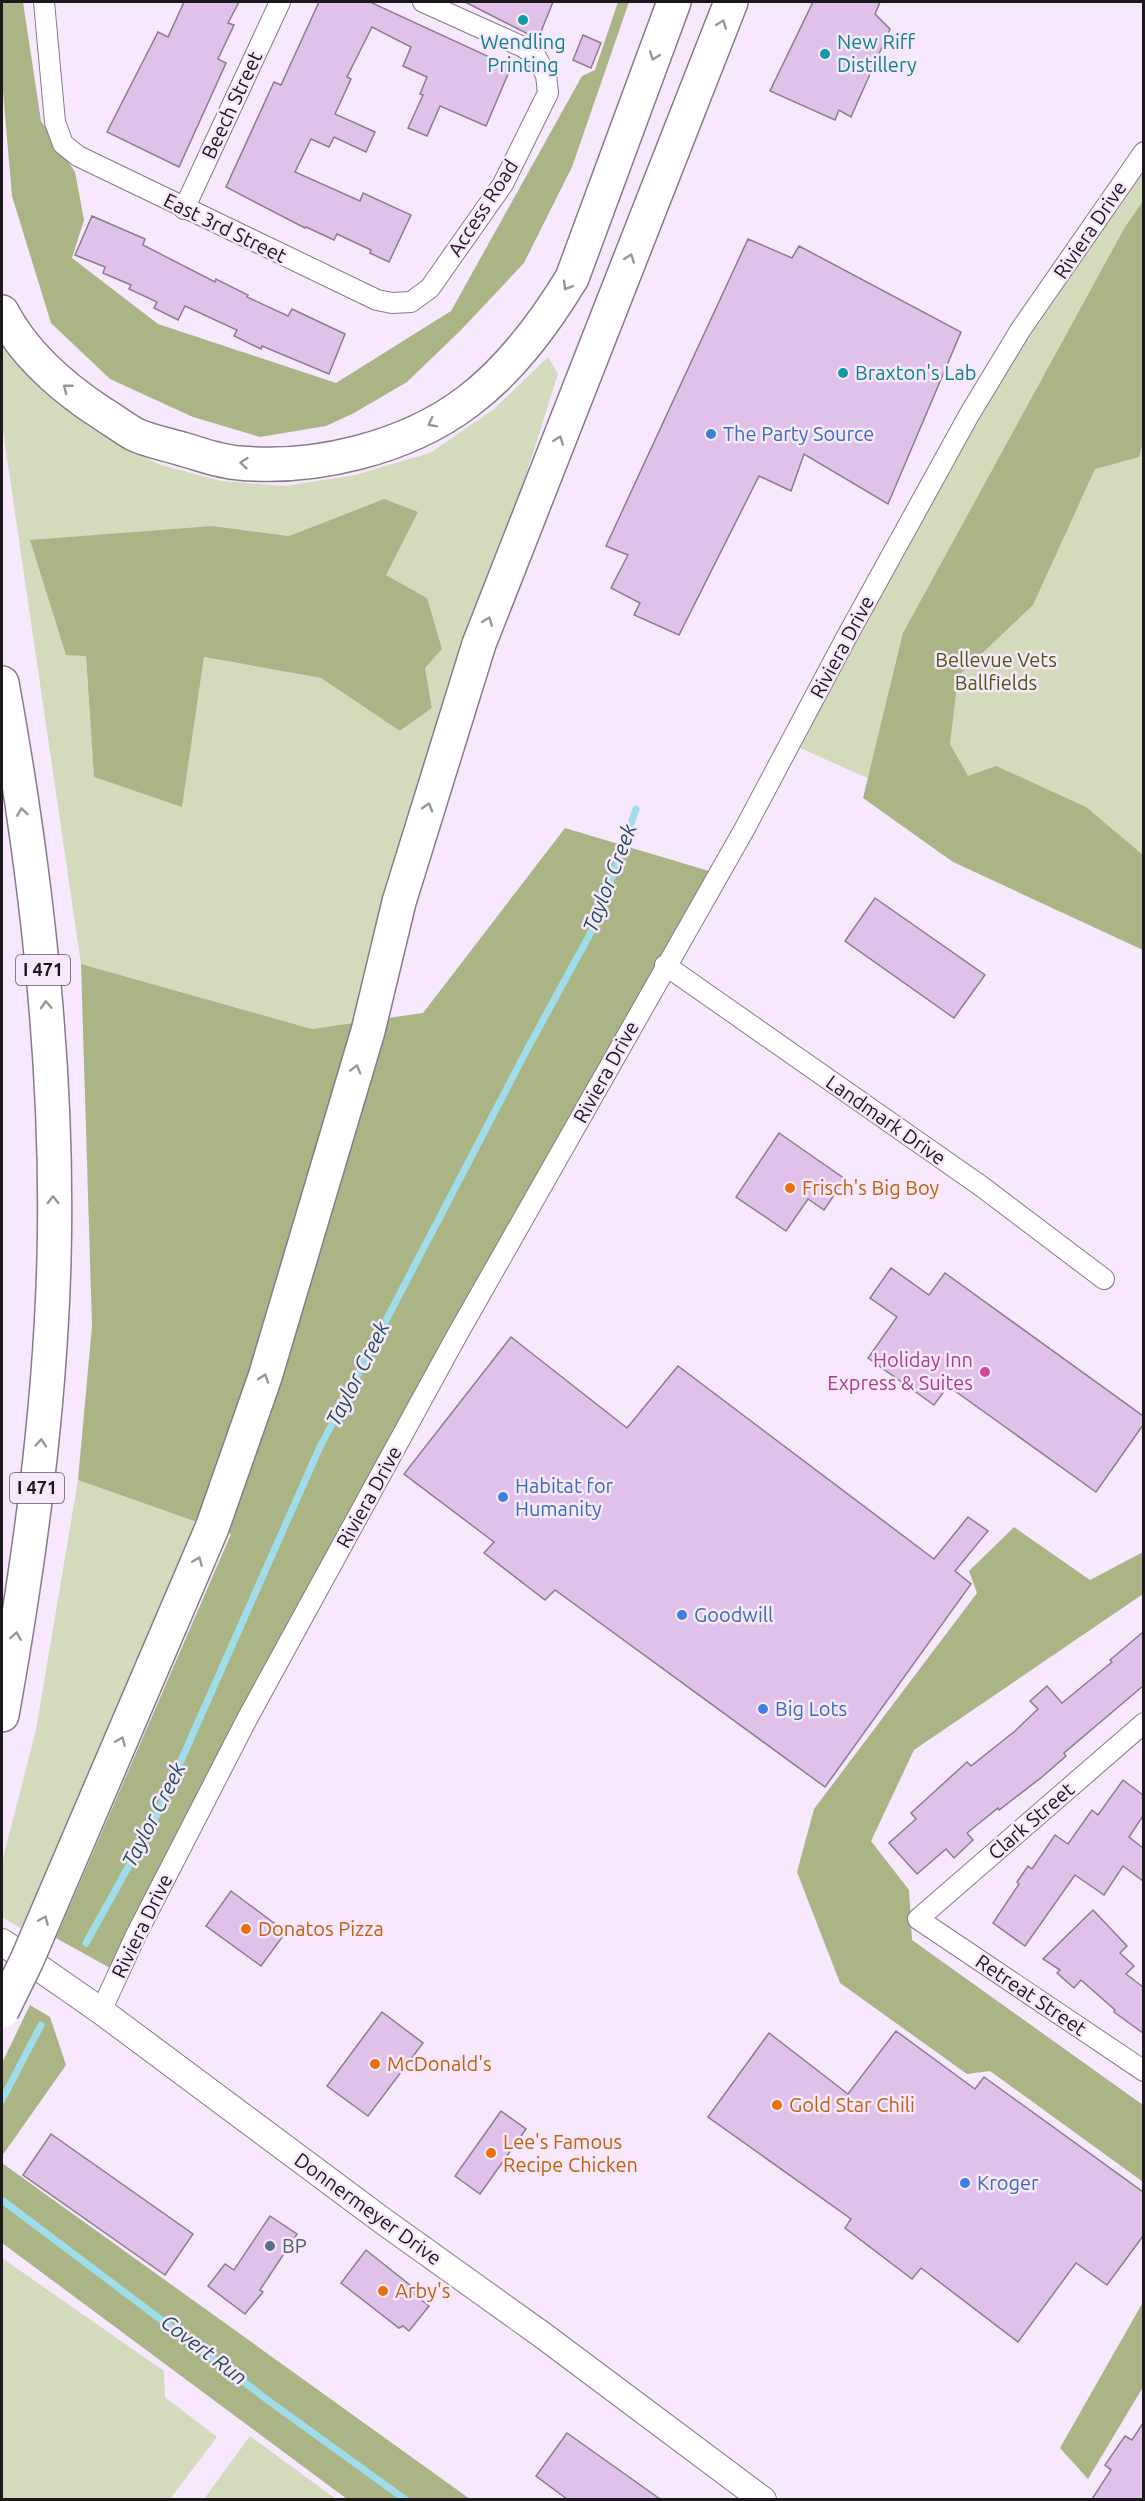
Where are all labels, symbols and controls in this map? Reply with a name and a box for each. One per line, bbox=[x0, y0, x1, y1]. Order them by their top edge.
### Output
marker: Wendling Printing bbox=[516, 13, 530, 27]
one-way arrow bbox=[715, 20, 727, 31]
place label: Wendling Printing bbox=[480, 30, 566, 76]
place label: New Riff Distillery bbox=[837, 30, 917, 76]
street label: Beech Street bbox=[197, 47, 267, 162]
marker: New Riff Distillery bbox=[818, 47, 832, 61]
one-way arrow bbox=[649, 50, 661, 61]
street label: Access Road bbox=[443, 155, 522, 260]
street label: Riviera Drive bbox=[1049, 177, 1131, 283]
street label: East 3rd Street bbox=[160, 188, 290, 267]
one-way arrow bbox=[623, 253, 635, 264]
one-way arrow bbox=[563, 280, 574, 290]
place label: Braxton's Lab bbox=[855, 361, 976, 384]
marker: Braxton's Lab bbox=[836, 366, 850, 380]
one-way arrow bbox=[63, 384, 74, 395]
one-way arrow bbox=[427, 416, 438, 427]
place label: The Party Source bbox=[723, 422, 874, 445]
marker: The Party Source bbox=[704, 427, 718, 441]
one-way arrow bbox=[552, 435, 564, 446]
one-way arrow bbox=[239, 457, 248, 470]
street label: Riviera Drive bbox=[805, 592, 878, 702]
one-way arrow bbox=[481, 616, 493, 627]
park label: Bellevue Vets Ballfields bbox=[935, 648, 1057, 694]
one-way arrow bbox=[421, 802, 433, 813]
one-way arrow bbox=[16, 807, 28, 817]
water label: Taylor Creek bbox=[577, 820, 641, 935]
road number: I 471 bbox=[16, 955, 70, 985]
one-way arrow bbox=[40, 1001, 53, 1010]
street label: Riviera Drive bbox=[568, 1017, 643, 1127]
one-way arrow bbox=[349, 1064, 361, 1075]
street label: Landmark Drive bbox=[822, 1070, 951, 1169]
place label: Frisch's Big Boy bbox=[802, 1176, 940, 1199]
marker: Frisch's Big Boy bbox=[783, 1181, 797, 1195]
one-way arrow bbox=[47, 1196, 60, 1205]
water label: Taylor Creek bbox=[320, 1317, 394, 1430]
place label: Holiday Inn Express & Suites bbox=[827, 1348, 973, 1394]
marker: Holiday Inn Express & Suites bbox=[978, 1365, 992, 1379]
one-way arrow bbox=[257, 1373, 269, 1384]
one-way arrow bbox=[34, 1439, 47, 1448]
street label: Riviera Drive bbox=[331, 1442, 406, 1552]
road number: I 471 bbox=[10, 1473, 64, 1503]
place label: Habitat for Humanity bbox=[515, 1474, 614, 1520]
marker: Habitat for Humanity bbox=[496, 1490, 510, 1504]
one-way arrow bbox=[191, 1556, 203, 1567]
place label: Goodwill bbox=[694, 1603, 773, 1626]
marker: Goodwill bbox=[675, 1608, 689, 1622]
one-way arrow bbox=[9, 1632, 21, 1641]
place label: Big Lots bbox=[775, 1697, 847, 1720]
marker: Big Lots bbox=[756, 1702, 770, 1716]
one-way arrow bbox=[114, 1736, 126, 1747]
water label: Taylor Creek bbox=[116, 1758, 190, 1871]
street label: Clark Street bbox=[983, 1777, 1078, 1864]
street label: Riviera Drive bbox=[107, 1870, 177, 1981]
one-way arrow bbox=[37, 1915, 49, 1926]
place label: Donatos Pizza bbox=[258, 1917, 384, 1940]
marker: Donatos Pizza bbox=[239, 1922, 253, 1936]
street label: Retreat Street bbox=[972, 1949, 1091, 2040]
place label: McDonald's bbox=[387, 2052, 492, 2075]
marker: McDonald's bbox=[368, 2057, 382, 2071]
place label: Gold Star Chili bbox=[789, 2093, 915, 2116]
marker: Gold Star Chili bbox=[770, 2098, 784, 2112]
place label: Lee's Famous Recipe Chicken bbox=[503, 2130, 638, 2176]
marker: Lee's Famous Recipe Chicken bbox=[484, 2146, 498, 2160]
street label: Donnermeyer Drive bbox=[290, 2148, 446, 2270]
place label: Kroger bbox=[977, 2171, 1039, 2194]
marker: Kroger bbox=[958, 2176, 972, 2190]
place label: BP bbox=[282, 2234, 307, 2257]
marker: BP bbox=[263, 2239, 277, 2253]
place label: Arby's bbox=[395, 2279, 450, 2302]
marker: Arby's bbox=[376, 2284, 390, 2298]
water label: Covert Run bbox=[157, 2309, 252, 2389]

